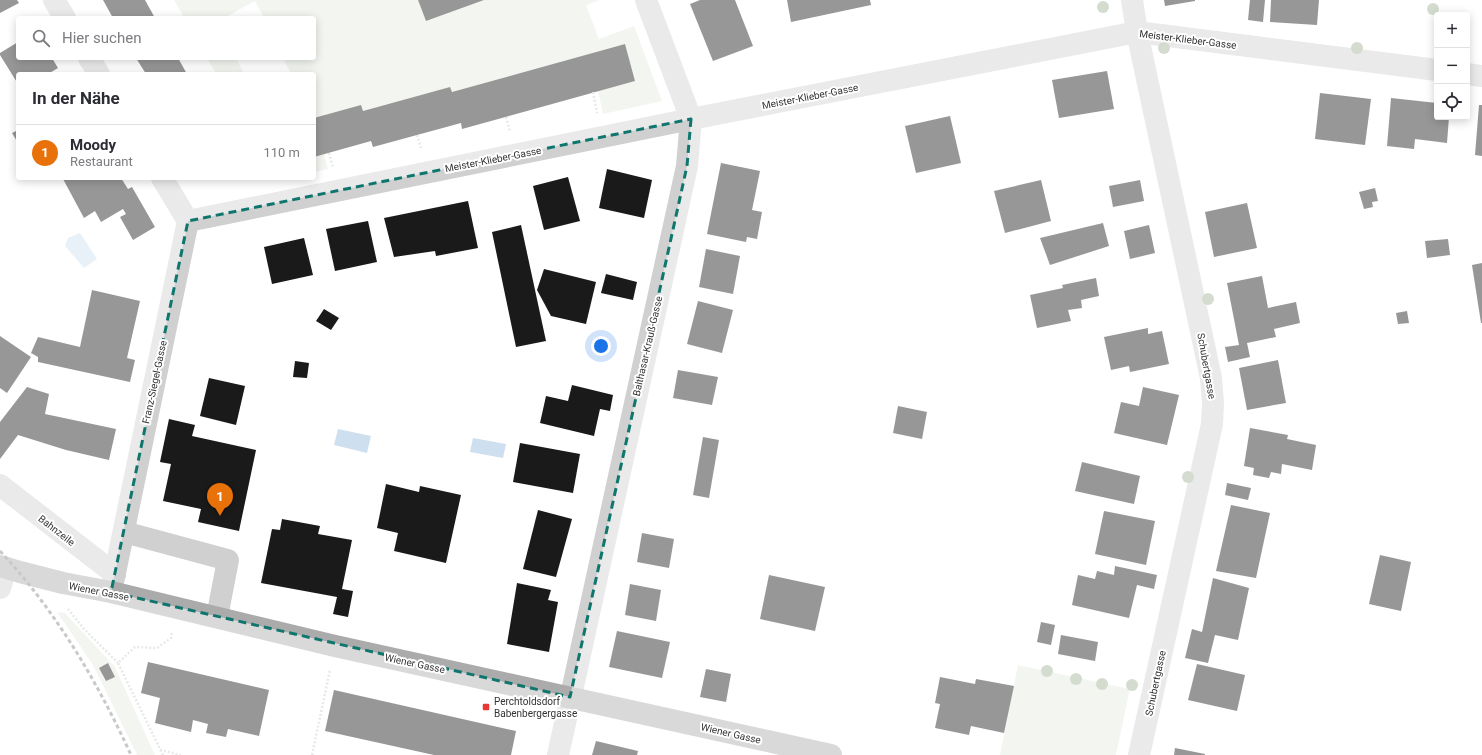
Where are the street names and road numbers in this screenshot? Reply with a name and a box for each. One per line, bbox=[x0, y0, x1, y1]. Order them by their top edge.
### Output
street label: Meister-Klieber-Gasse bbox=[1139, 28, 1237, 51]
street label: Meister-Klieber-Gasse bbox=[761, 82, 859, 111]
street label: Meister-Klieber-Gasse bbox=[444, 145, 542, 174]
street label: Balthasar-Krauß-Gasse bbox=[631, 295, 664, 397]
street label: Schubertgasse bbox=[1195, 332, 1218, 400]
street label: Franz-Siegel-Gasse bbox=[140, 339, 169, 425]
street label: Bahnzeile bbox=[36, 513, 77, 548]
street label: Wiener Gasse bbox=[68, 580, 130, 603]
street label: Schubertgasse bbox=[1143, 649, 1168, 717]
street label: Wiener Gasse bbox=[384, 652, 446, 675]
street label: Wiener Gasse bbox=[700, 721, 762, 746]

